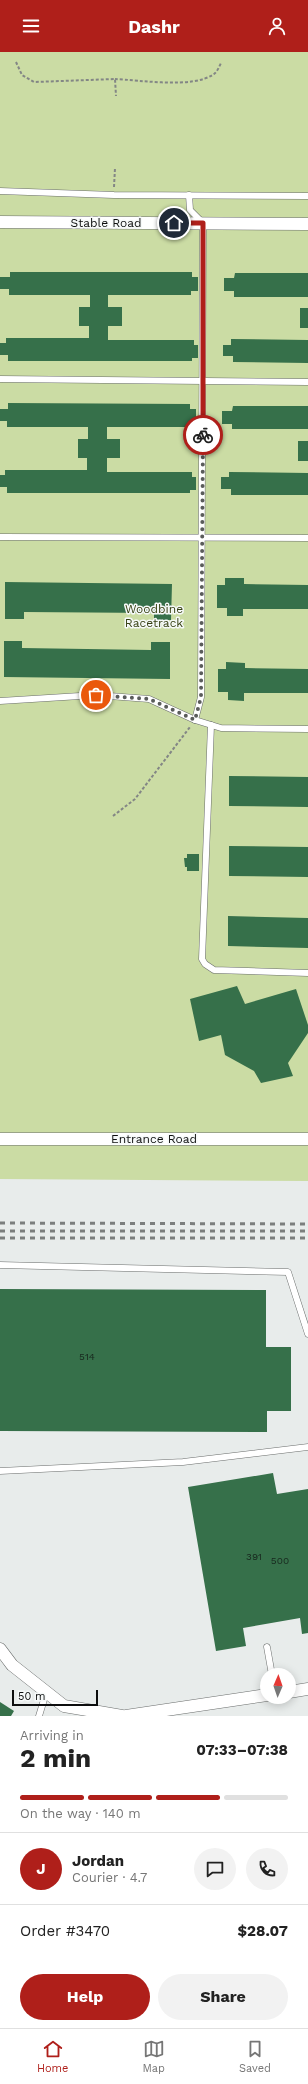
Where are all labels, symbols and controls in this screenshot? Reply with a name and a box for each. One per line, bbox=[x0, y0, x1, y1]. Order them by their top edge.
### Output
icon: menu bbox=[20, 15, 42, 37]
icon: person bbox=[266, 15, 288, 37]
text: Dashr bbox=[128, 16, 180, 37]
pin bbox=[157, 206, 191, 240]
icon: home bbox=[163, 212, 185, 234]
street label: Stable Road bbox=[70, 216, 142, 230]
courier bbox=[183, 415, 223, 455]
icon: bike bbox=[192, 424, 214, 446]
park label: Woodbine Racetrack bbox=[125, 602, 183, 630]
pin bbox=[79, 678, 113, 712]
icon: bag bbox=[85, 684, 107, 706]
street label: Entrance Road bbox=[111, 1132, 197, 1146]
house number: 514 bbox=[79, 1351, 95, 1362]
house number: 391 bbox=[246, 1551, 262, 1562]
house number: 500 bbox=[271, 1555, 289, 1566]
north arrow bbox=[260, 1668, 296, 1704]
map controls bbox=[260, 1668, 296, 1704]
scale bar bbox=[12, 1688, 98, 1707]
text: 50 m bbox=[18, 1690, 45, 1703]
text: Arriving in bbox=[20, 1728, 84, 1743]
text: 07:33–07:38 bbox=[196, 1741, 288, 1759]
text: 2 min bbox=[20, 1743, 91, 1773]
text: On the way · 140 m bbox=[20, 1806, 141, 1821]
button: chat bbox=[194, 1848, 236, 1890]
button: phone bbox=[246, 1848, 288, 1890]
text: Jordan bbox=[72, 1852, 124, 1870]
text: J bbox=[36, 1860, 46, 1878]
text: Courier · 4.7 bbox=[72, 1870, 147, 1885]
text: Order #3470 bbox=[20, 1922, 110, 1940]
text: $28.07 bbox=[237, 1922, 288, 1940]
button: Help bbox=[20, 1974, 150, 2020]
button: Share bbox=[158, 1974, 288, 2020]
tab: Home bbox=[37, 2038, 68, 2075]
tab: Map bbox=[142, 2038, 165, 2075]
tab: Saved bbox=[239, 2038, 271, 2075]

